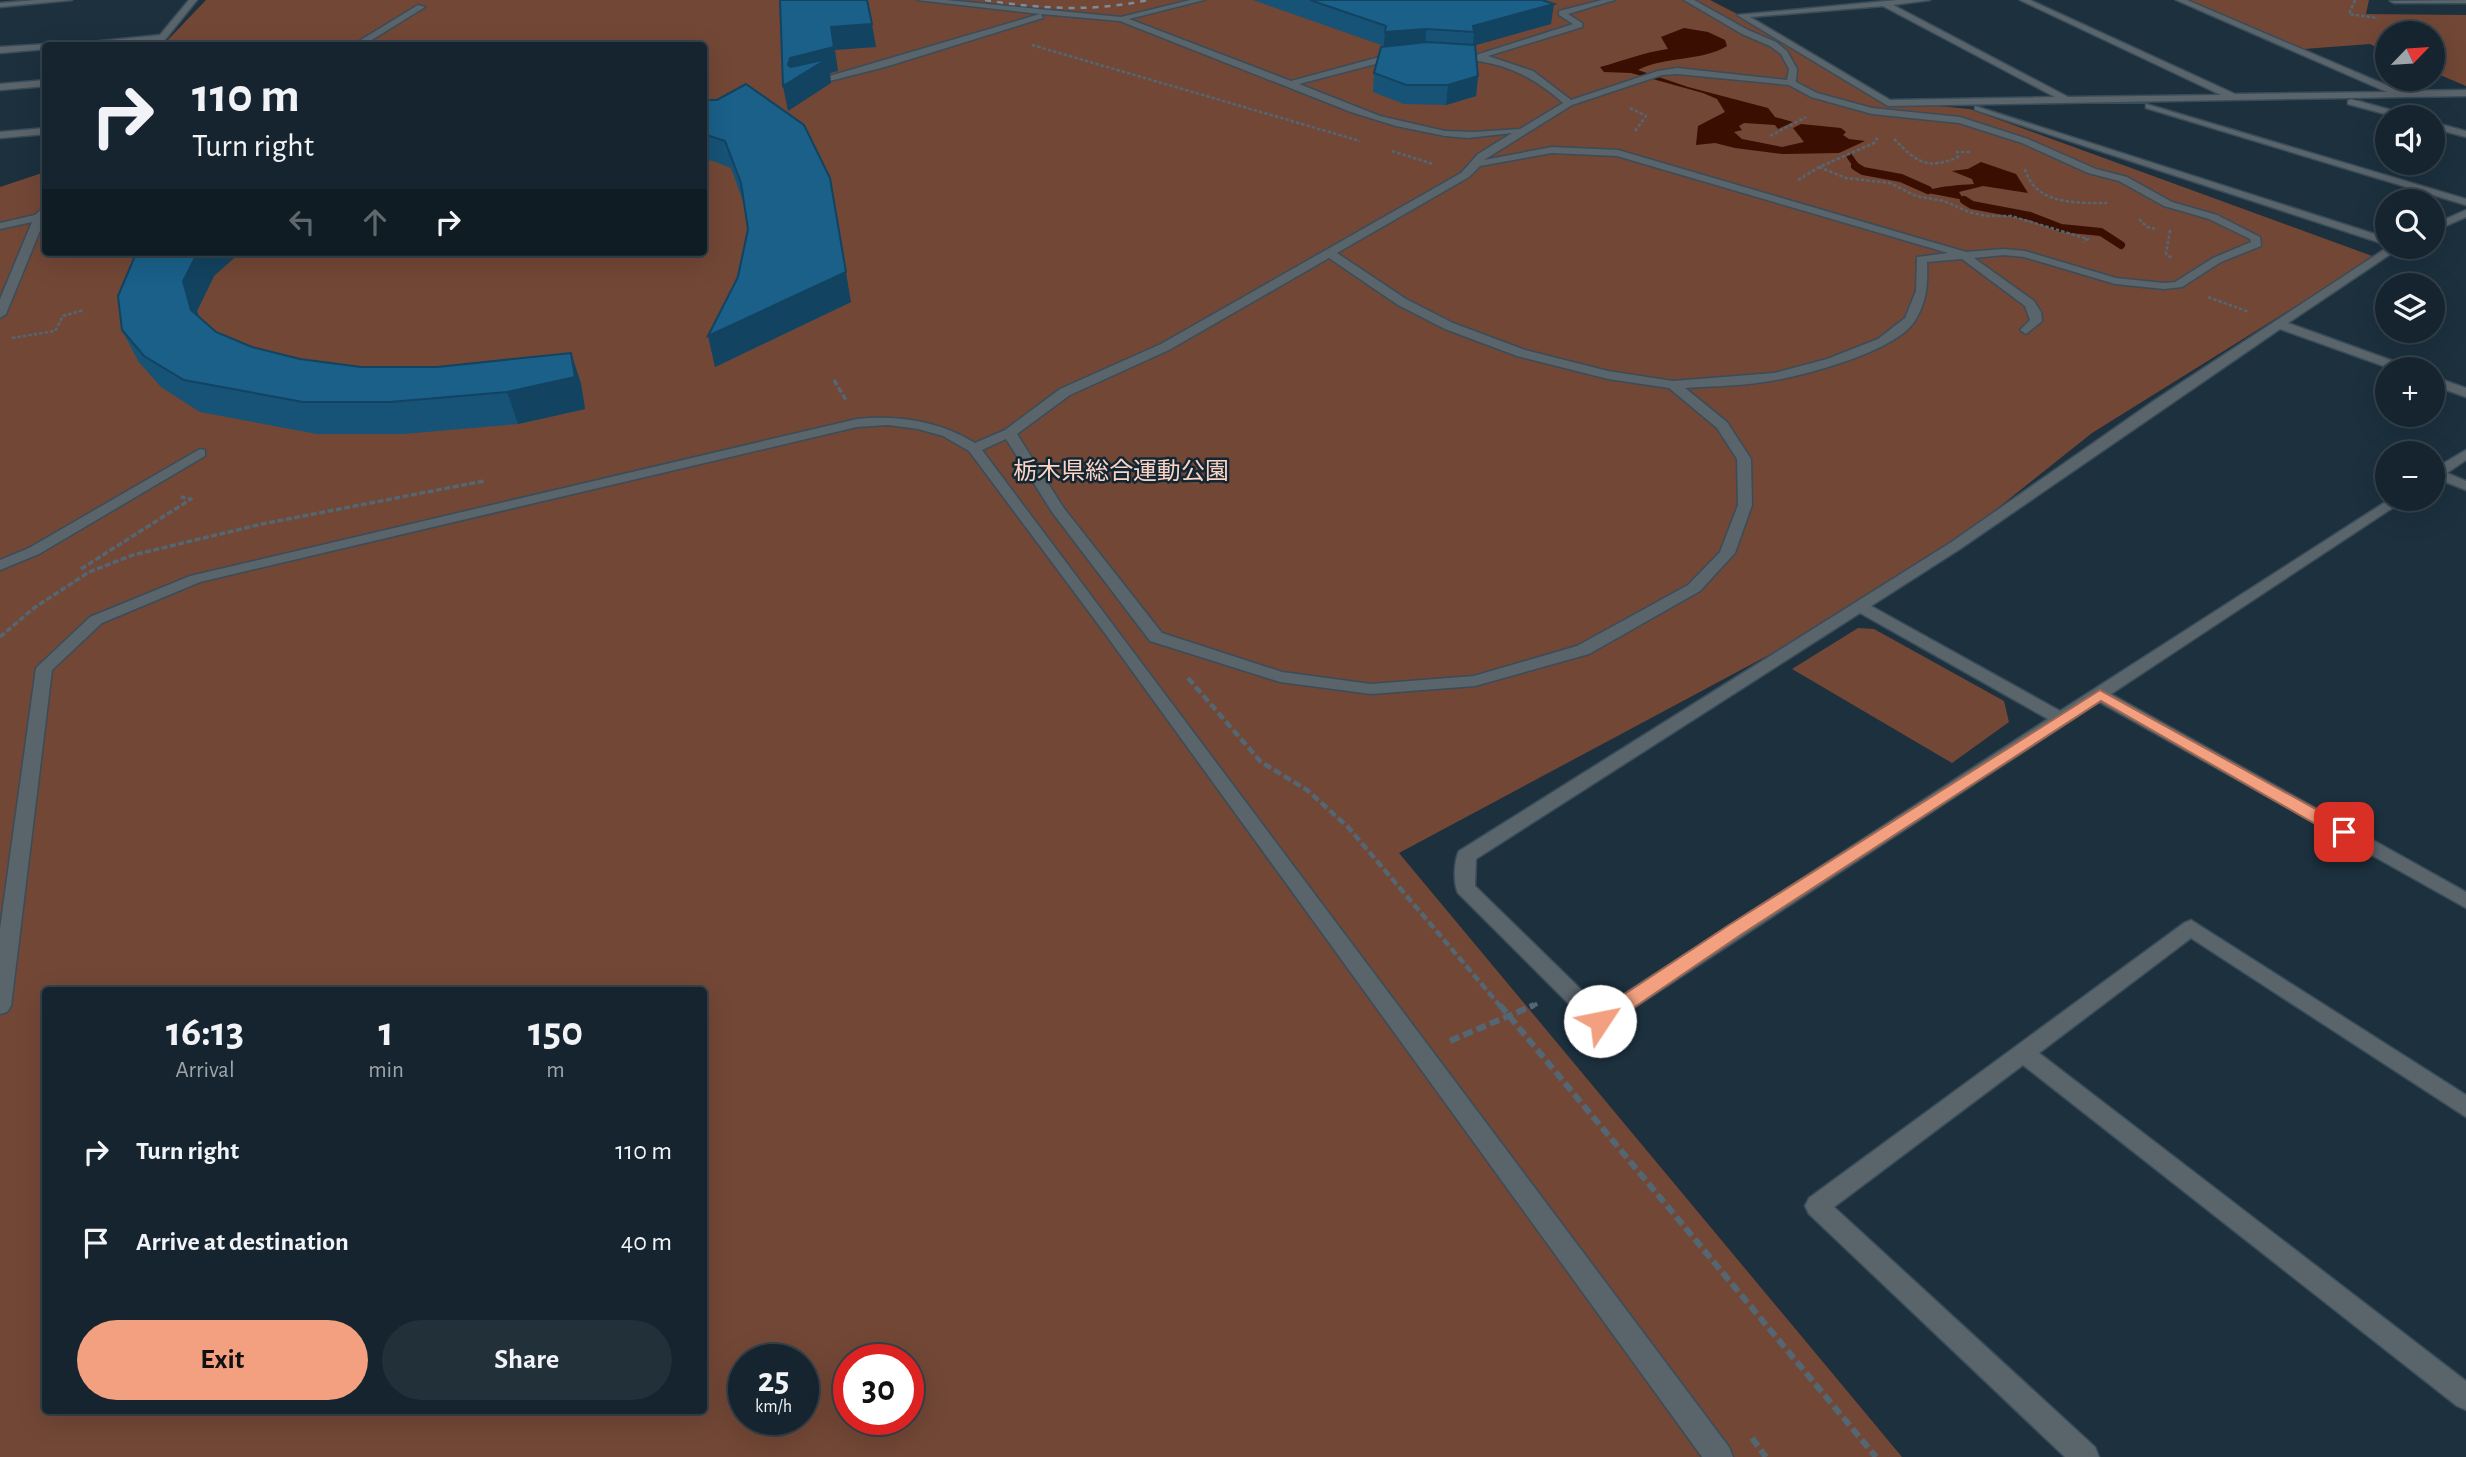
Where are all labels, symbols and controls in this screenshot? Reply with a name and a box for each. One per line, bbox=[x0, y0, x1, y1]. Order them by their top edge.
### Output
north arrow bbox=[2375, 21, 2445, 91]
map controls bbox=[2375, 21, 2445, 511]
icon: right bbox=[77, 70, 168, 161]
text: 110 m bbox=[192, 72, 300, 121]
button: sound bbox=[2375, 105, 2445, 175]
text: Turn right bbox=[192, 130, 314, 162]
button: search bbox=[2375, 189, 2445, 259]
icon: left bbox=[283, 203, 321, 241]
icon: ahead bbox=[356, 203, 394, 241]
icon: right bbox=[429, 203, 467, 241]
button: layers bbox=[2375, 273, 2445, 343]
button: + bbox=[2375, 357, 2445, 427]
button: − bbox=[2375, 441, 2445, 511]
park label: 栃木県総合運動公園 bbox=[1013, 458, 1229, 484]
pin bbox=[2314, 802, 2374, 862]
icon: arrive bbox=[2325, 813, 2363, 851]
position arrow bbox=[1563, 984, 1637, 1058]
text: 16:13 bbox=[166, 1011, 244, 1053]
text: 1 bbox=[378, 1011, 394, 1053]
text: 150 bbox=[528, 1011, 583, 1053]
text: Arrival bbox=[175, 1059, 235, 1082]
text: min bbox=[368, 1059, 404, 1082]
text: m bbox=[546, 1059, 565, 1082]
icon: right bbox=[77, 1133, 115, 1171]
text: Turn right bbox=[136, 1138, 239, 1164]
text: 110 m bbox=[615, 1138, 672, 1164]
icon: arrive bbox=[77, 1224, 115, 1262]
text: Arrive at destination bbox=[136, 1229, 349, 1255]
text: 40 m bbox=[621, 1229, 672, 1255]
button: Exit bbox=[77, 1320, 368, 1400]
button: Share bbox=[382, 1320, 672, 1400]
speed limit sign: 30 bbox=[833, 1344, 924, 1435]
text: 25 bbox=[758, 1363, 789, 1398]
text: km/h bbox=[755, 1398, 792, 1416]

